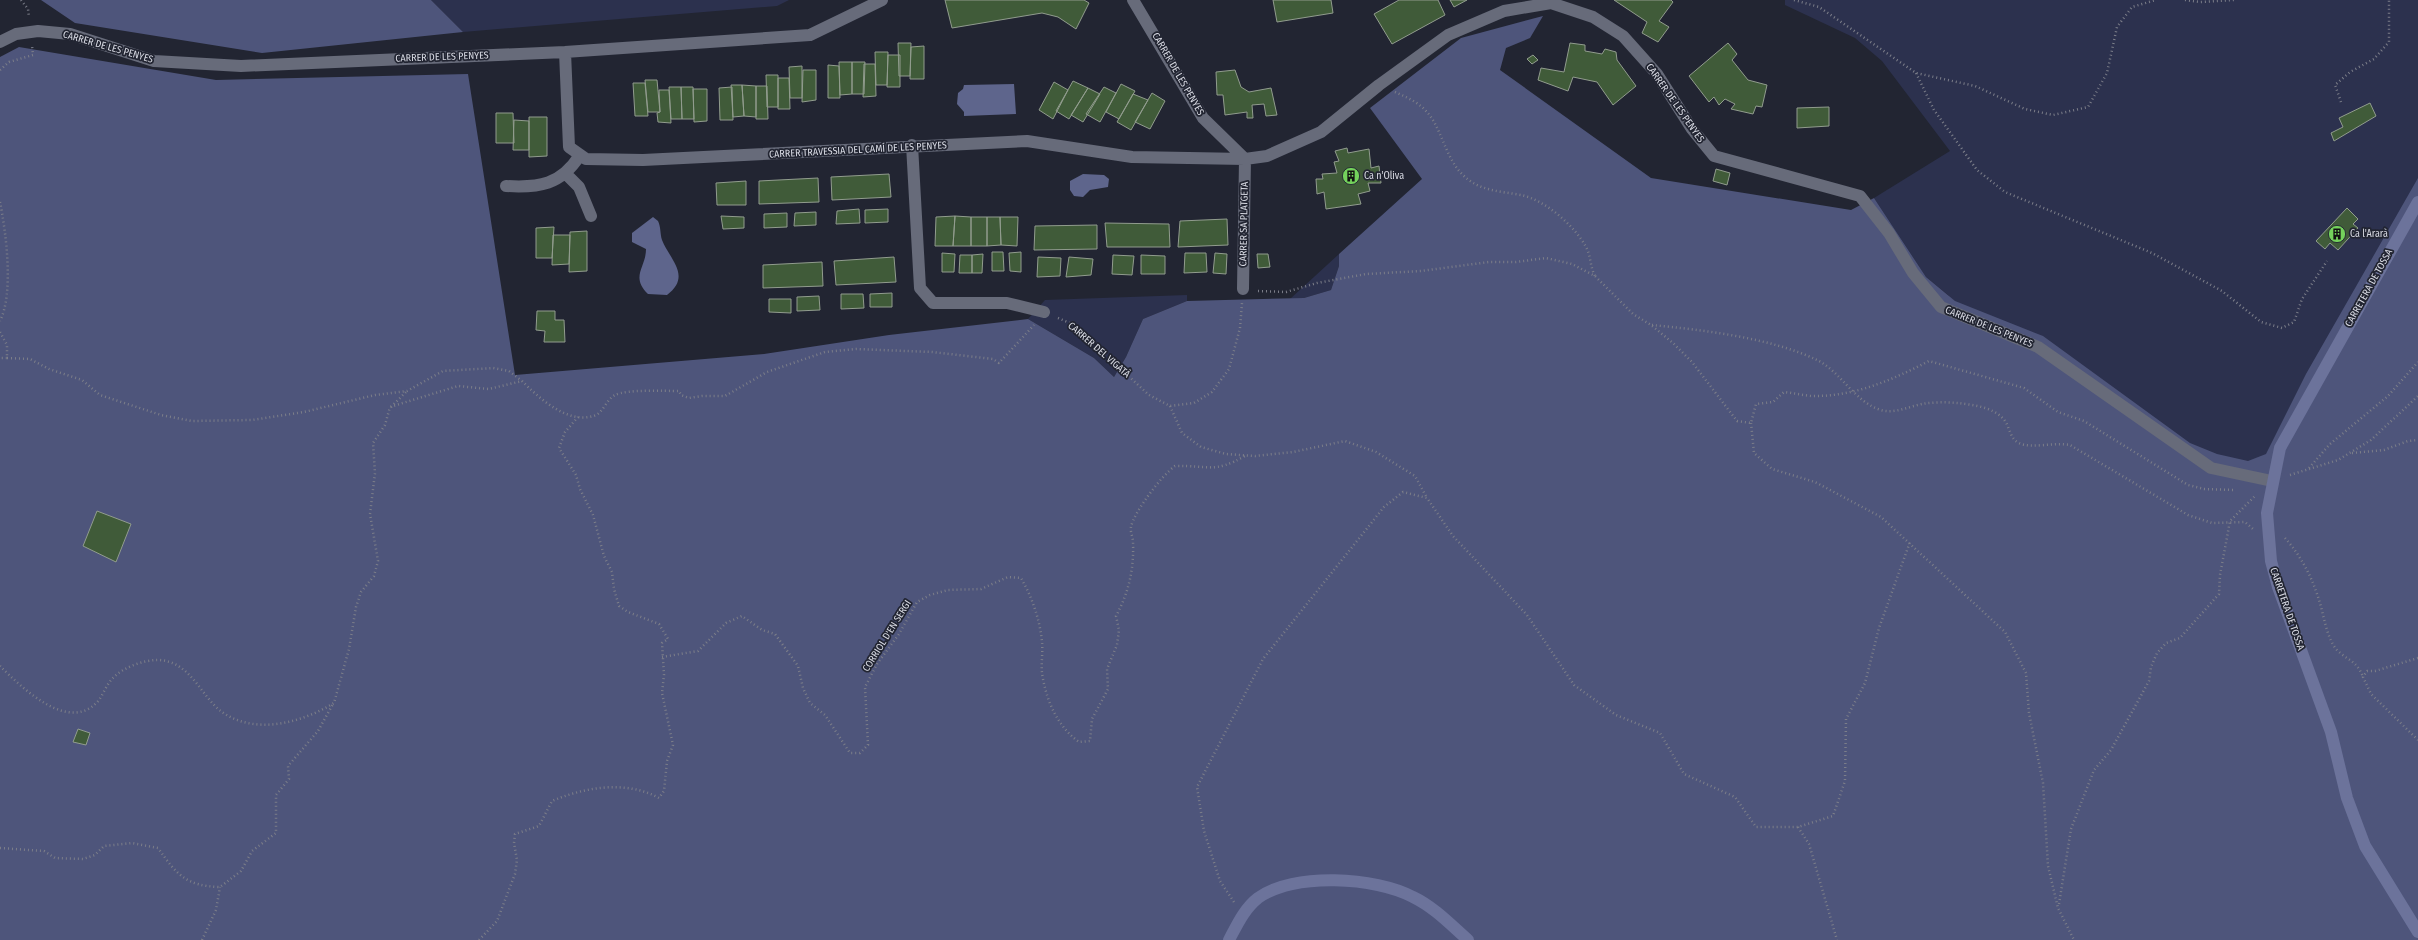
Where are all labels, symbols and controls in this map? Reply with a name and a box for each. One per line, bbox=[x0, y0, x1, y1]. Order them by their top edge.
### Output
street label: CARRER DE LES PENYES bbox=[61, 28, 155, 66]
street label: CARRER DE LES PENYES bbox=[1149, 31, 1207, 117]
street label: CARRER DE LES PENYES bbox=[395, 49, 489, 65]
street label: CARRER DE LES PENYES bbox=[1643, 61, 1707, 145]
street label: CARRER TRAVESSIA DEL CAMÍ DE LES PENYES bbox=[769, 137, 947, 161]
building icon: Ca n'Oliva bbox=[1341, 166, 1361, 186]
place label: Ca n'Oliva bbox=[1364, 170, 1404, 182]
street label: CARRER SA PLATGETA bbox=[1237, 181, 1251, 266]
building icon: Ca l'Ararà bbox=[2327, 224, 2347, 244]
place label: Ca l'Ararà bbox=[2350, 228, 2388, 240]
street label: CARRETERA DE TOSSA bbox=[2343, 247, 2396, 329]
street label: CARRER DE LES PENYES bbox=[1943, 304, 2035, 350]
street label: CARRER DEL VIGATÀ bbox=[1065, 318, 1134, 381]
street label: CARRETERA DE TOSSA bbox=[2267, 566, 2307, 653]
street label: CORRIOL D'EN SERGI bbox=[860, 598, 914, 674]

